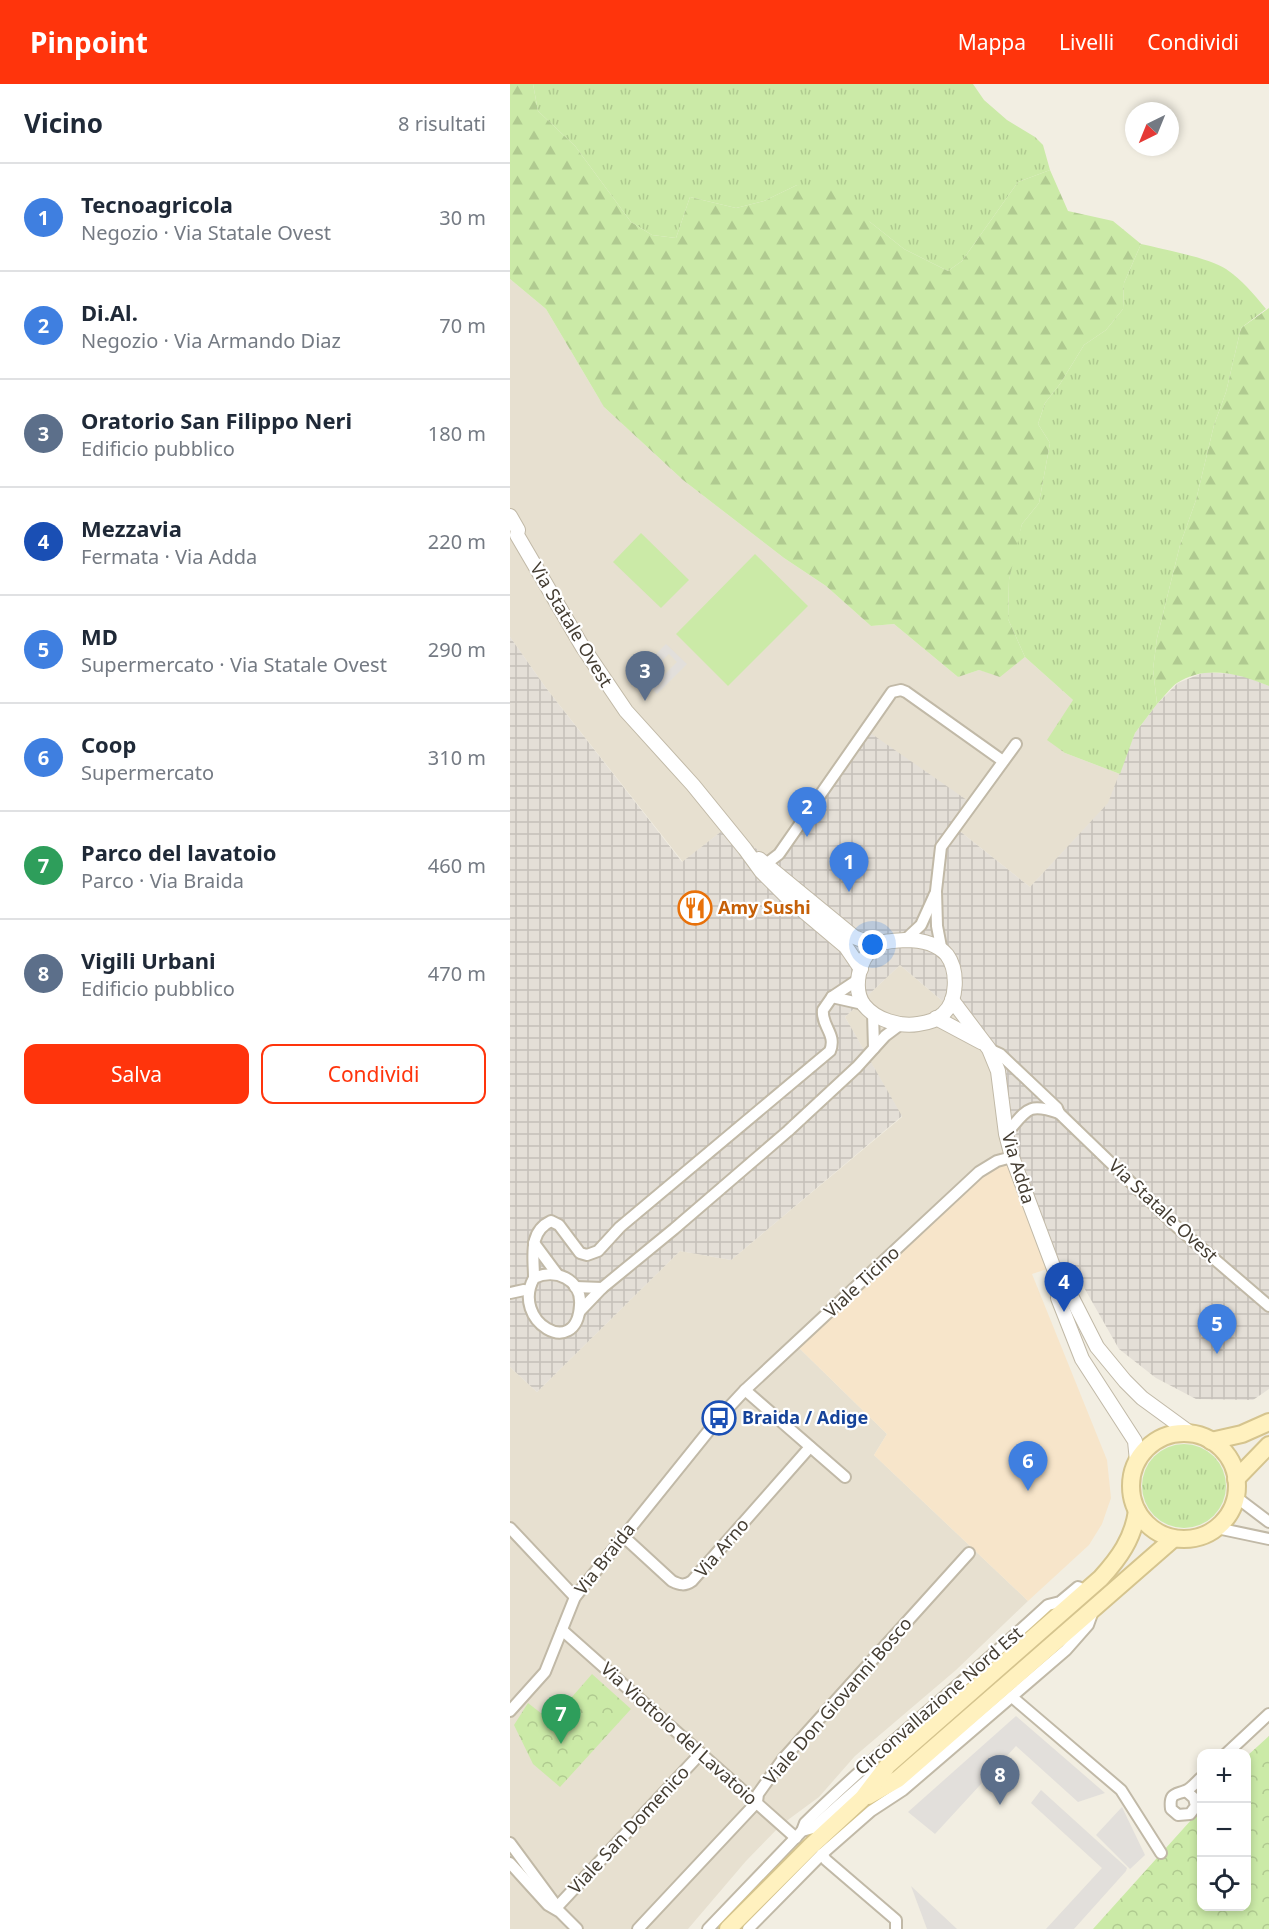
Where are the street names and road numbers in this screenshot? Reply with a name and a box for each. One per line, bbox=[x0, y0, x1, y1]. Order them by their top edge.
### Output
street label: Via Statale Ovest bbox=[525, 558, 619, 692]
street label: Via Adda bbox=[997, 1129, 1041, 1207]
street label: Via Statale Ovest bbox=[1104, 1153, 1224, 1268]
street label: Viale Ticino bbox=[818, 1240, 904, 1322]
street label: Via Arno bbox=[689, 1513, 754, 1582]
street label: Via Braida bbox=[569, 1518, 640, 1599]
street label: Viale Don Giovanni Bosco bbox=[758, 1611, 917, 1789]
street label: Circonvallazione Nord Est bbox=[849, 1620, 1028, 1780]
street label: Via Viottolo del Lavatoio bbox=[596, 1656, 763, 1810]
street label: Viale San Domenico bbox=[563, 1760, 694, 1899]

